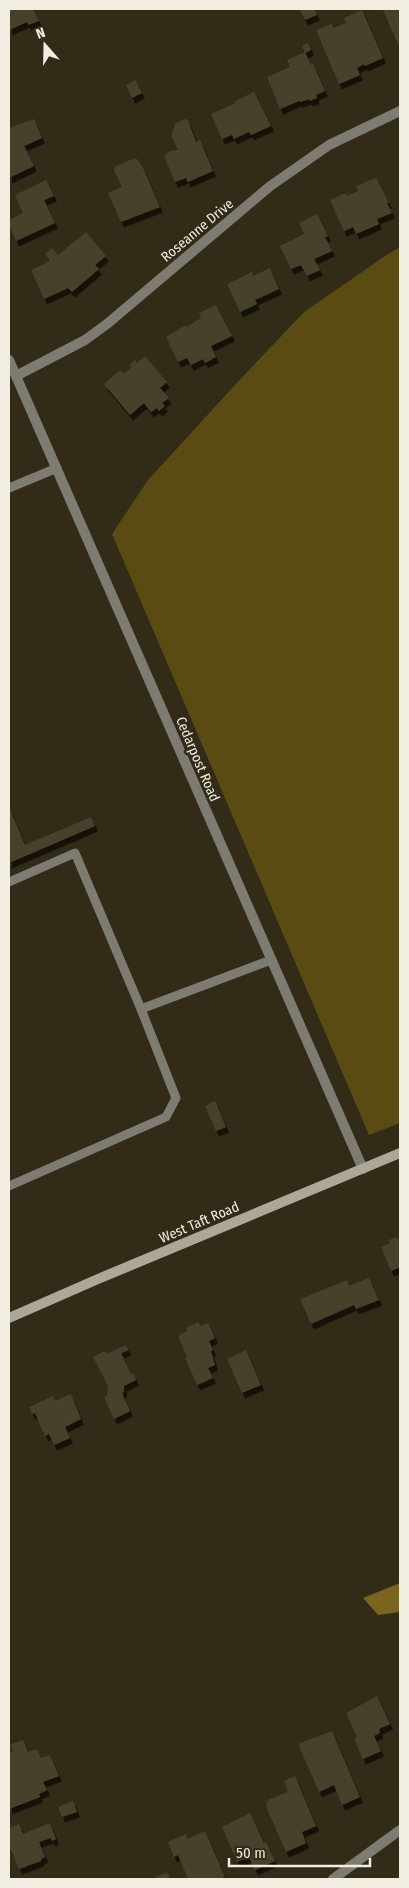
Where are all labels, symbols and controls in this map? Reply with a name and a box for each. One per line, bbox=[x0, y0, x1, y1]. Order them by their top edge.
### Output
north arrow bbox=[20, 20, 70, 70]
text: N bbox=[34, 24, 48, 43]
street label: Roseanne Drive bbox=[158, 195, 237, 266]
street label: Cedarpost Road bbox=[172, 714, 223, 804]
street label: West Taft Road bbox=[157, 1198, 242, 1247]
scale bar bbox=[229, 1836, 370, 1868]
text: 50 m bbox=[236, 1844, 266, 1862]

